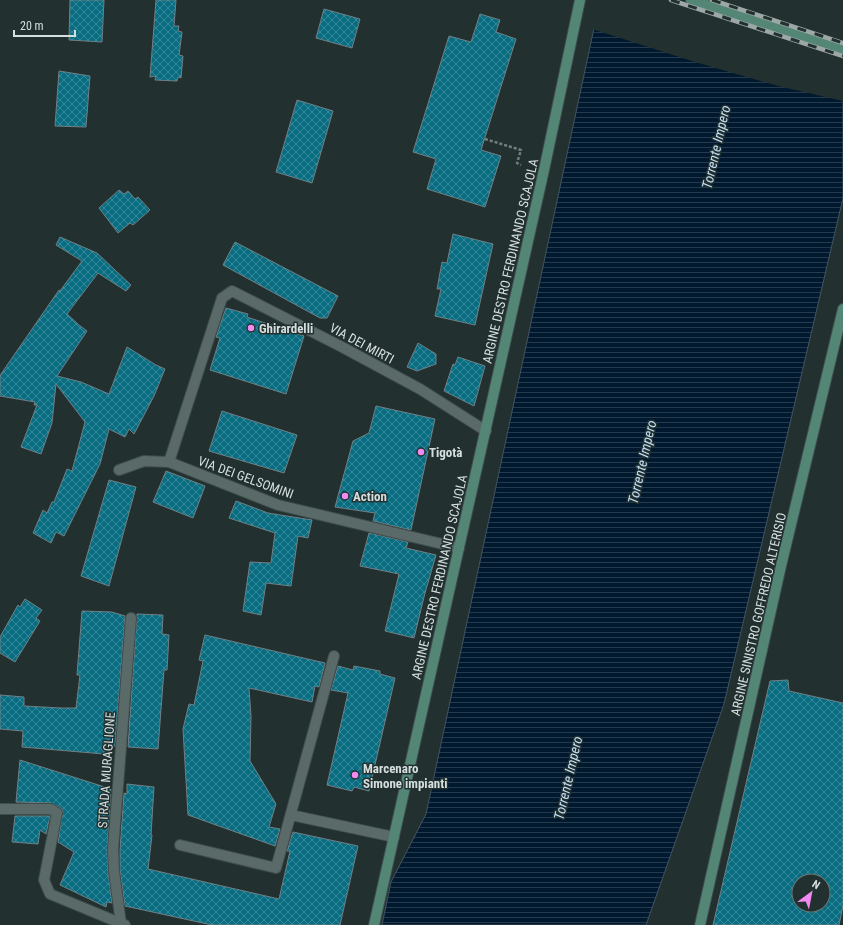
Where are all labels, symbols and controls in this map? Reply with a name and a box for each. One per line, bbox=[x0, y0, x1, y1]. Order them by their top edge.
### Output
scale bar bbox=[14, 12, 75, 38]
text: 20 m bbox=[20, 19, 44, 33]
water label: Torrente Impero bbox=[699, 103, 733, 190]
street label: ARGINE DESTRO FERDINANDO SCAJOLA bbox=[480, 157, 541, 365]
street label: VIA DEI MIRTI bbox=[327, 320, 397, 367]
place label: Ghirardelli bbox=[259, 321, 313, 336]
marker: Ghirardelli bbox=[246, 323, 256, 333]
water label: Torrente Impero bbox=[625, 418, 659, 505]
place label: Tigotà bbox=[429, 445, 462, 460]
marker: Tigotà bbox=[416, 447, 426, 457]
street label: VIA DEI GELSOMINI bbox=[196, 453, 296, 502]
street label: ARGINE DESTRO FERDINANDO SCAJOLA bbox=[409, 473, 470, 681]
place label: Action bbox=[353, 489, 387, 504]
marker: Action bbox=[340, 491, 350, 501]
street label: ARGINE SINISTRO GOFFREDO ALTERISIO bbox=[728, 511, 789, 717]
street label: STRADA MURAGLIONE bbox=[95, 711, 118, 829]
water label: Torrente Impero bbox=[551, 734, 585, 821]
place label: Marcenaro Simone impianti bbox=[363, 761, 447, 791]
marker: Marcenaro Simone impianti bbox=[350, 770, 360, 780]
north arrow bbox=[791, 873, 831, 913]
text: N bbox=[810, 878, 823, 892]

